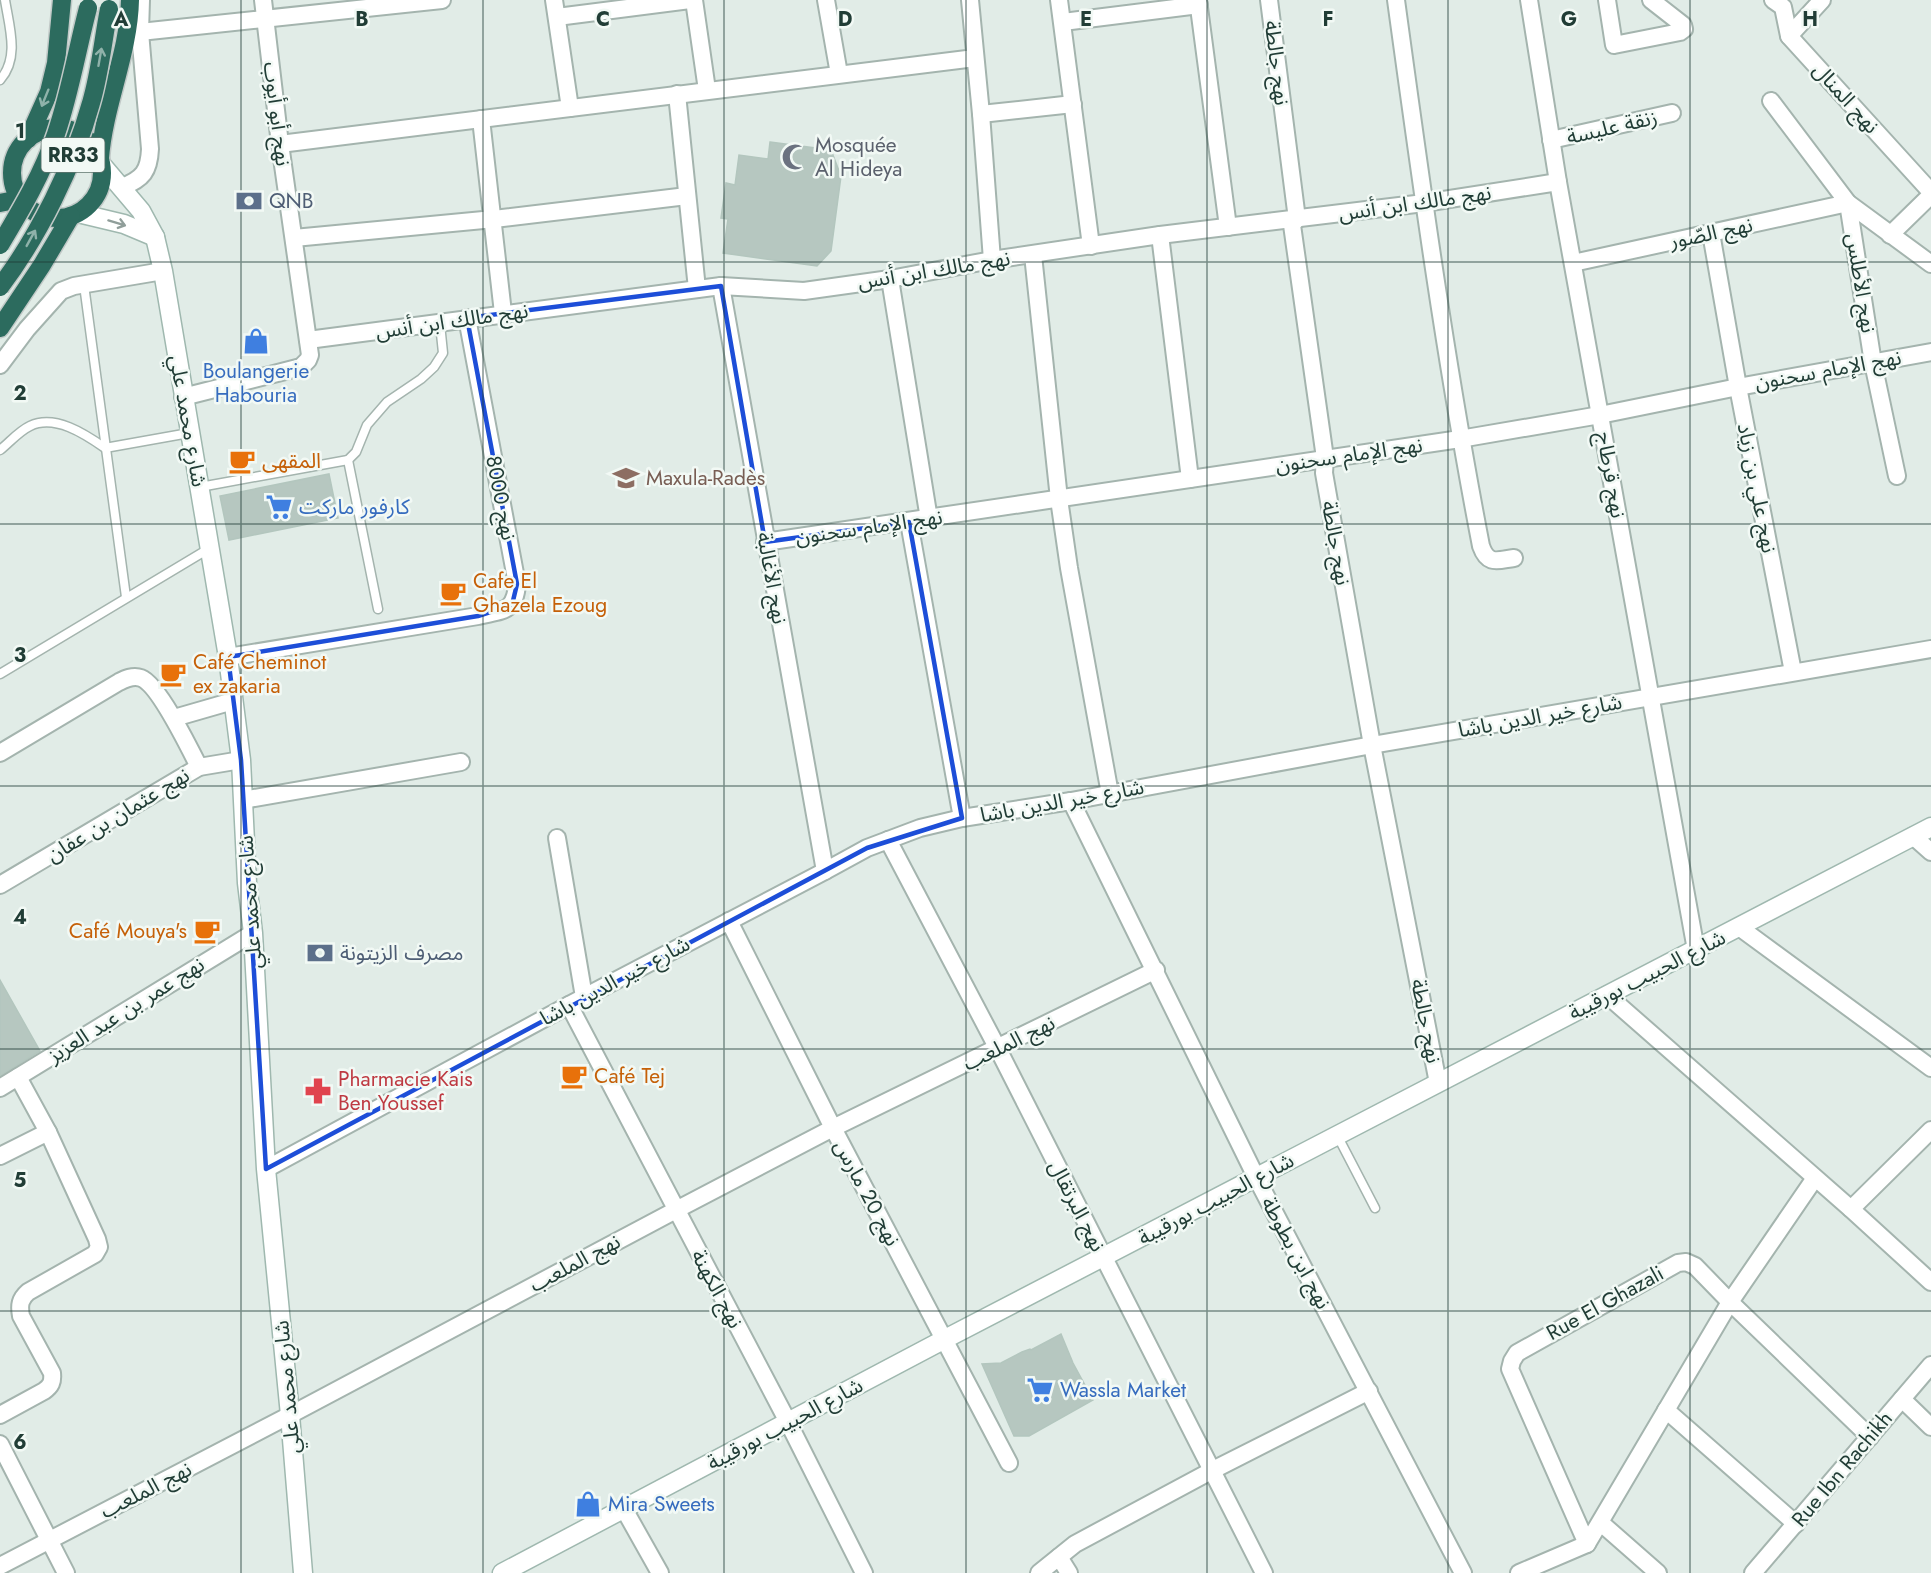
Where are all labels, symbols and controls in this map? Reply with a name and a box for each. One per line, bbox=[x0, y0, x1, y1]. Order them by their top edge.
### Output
text: A bbox=[113, 5, 129, 34]
text: B bbox=[355, 5, 369, 34]
text: C bbox=[596, 5, 610, 34]
text: D bbox=[838, 5, 852, 34]
text: E bbox=[1080, 5, 1092, 34]
text: F bbox=[1322, 5, 1334, 34]
text: G bbox=[1561, 5, 1577, 34]
text: H bbox=[1802, 5, 1818, 34]
street label: نهج جالطة bbox=[1257, 19, 1297, 107]
one-way arrow bbox=[95, 48, 106, 67]
street label: نهج المنال bbox=[1806, 56, 1886, 140]
street label: نهج أبو أيوب bbox=[256, 60, 298, 168]
one-way arrow bbox=[39, 89, 50, 107]
street label: زنقة عليسة bbox=[1564, 102, 1660, 152]
text: 1 bbox=[15, 117, 25, 146]
place label: Mosquée Al Hideya bbox=[815, 130, 902, 184]
road number: RR33 bbox=[42, 138, 104, 172]
mosque icon: Mosquée Al Hideya bbox=[780, 142, 810, 172]
street label: نهج مالك ابن أنس bbox=[1337, 177, 1493, 229]
bank icon: QNB bbox=[234, 186, 264, 216]
place label: QNB bbox=[269, 186, 314, 216]
street label: نهج الصّور bbox=[1666, 210, 1755, 257]
one-way arrow bbox=[107, 218, 126, 229]
one-way arrow bbox=[25, 230, 37, 247]
street label: نهج الأطلس bbox=[1838, 231, 1884, 335]
street label: نهج مالك ابن أنس bbox=[856, 243, 1012, 297]
street label: نهج مالك ابن أنس bbox=[374, 295, 530, 347]
shop icon: Boulangerie Habouria bbox=[241, 326, 271, 356]
street label: نهج الإمام سحنون bbox=[1752, 342, 1904, 399]
street label: شارع محمد علي bbox=[161, 353, 214, 490]
place label: Boulangerie Habouria bbox=[203, 356, 309, 410]
text: 2 bbox=[13, 379, 27, 408]
street label: نهج علي بن زياد bbox=[1729, 421, 1784, 556]
street label: نهج الإمام سحنون bbox=[1273, 430, 1425, 481]
street label: نهج قرطاج bbox=[1589, 430, 1633, 520]
cafe icon: المقهى bbox=[227, 446, 257, 476]
place label: المقهى bbox=[262, 446, 321, 476]
street label: نهج 8000 bbox=[478, 453, 524, 543]
school or university icon: Maxula-Radès bbox=[611, 463, 641, 493]
place label: Maxula-Radès bbox=[646, 463, 765, 493]
supermarket icon: كارفور ماركت bbox=[264, 492, 294, 522]
place label: كارفور ماركت bbox=[299, 492, 410, 522]
street label: نهج جالطة bbox=[1314, 498, 1358, 588]
street label: نهج الإمام سحنون bbox=[793, 502, 945, 553]
street label: نهج الأغالبة bbox=[749, 530, 795, 626]
place label: Cafe El Ghazela Ezoug bbox=[473, 566, 607, 620]
cafe icon: Cafe El Ghazela Ezoug bbox=[438, 578, 468, 608]
text: 3 bbox=[14, 641, 26, 670]
place label: Café Cheminot ex zakaria bbox=[193, 647, 326, 701]
cafe icon: Café Cheminot ex zakaria bbox=[158, 659, 188, 689]
street label: شارع خير الدين باشا bbox=[1456, 687, 1624, 745]
street label: نهج عثمان بن عفان bbox=[41, 760, 195, 870]
street label: شارع خير الدين باشا bbox=[978, 772, 1146, 830]
street label: شارع محمد علي bbox=[230, 834, 270, 970]
text: 4 bbox=[13, 903, 27, 932]
place label: Café Mouya's bbox=[69, 916, 187, 946]
cafe icon: Café Mouya's bbox=[192, 916, 222, 946]
street label: شارع الحبيب بورقيبة bbox=[1563, 922, 1731, 1028]
street label: شارع خير الدين باشا bbox=[535, 929, 695, 1033]
bank icon: مصرف الزيتونة bbox=[305, 938, 335, 968]
place label: مصرف الزيتونة bbox=[340, 938, 464, 968]
street label: نهج عمر بن عبد العزيز bbox=[41, 950, 210, 1071]
street label: نهج جالطة bbox=[1403, 976, 1449, 1066]
street label: نهج الملعب bbox=[958, 1008, 1060, 1078]
cafe icon: Café Tej bbox=[559, 1061, 589, 1091]
place label: Café Tej bbox=[594, 1061, 665, 1091]
place label: Pharmacie Kais Ben Youssef bbox=[338, 1064, 473, 1118]
pharmacy icon: Pharmacie Kais Ben Youssef bbox=[303, 1076, 333, 1106]
street label: نهج 20 مارس bbox=[826, 1134, 908, 1252]
street label: شارع الحبيب بورقيبة bbox=[1133, 1145, 1299, 1253]
street label: نهج البرتقال bbox=[1041, 1155, 1113, 1257]
text: 5 bbox=[14, 1166, 27, 1195]
street label: نهج ابن بطوطة bbox=[1254, 1191, 1338, 1315]
street label: نهج الملعب bbox=[524, 1227, 626, 1299]
street label: نهج الكهنة bbox=[684, 1244, 750, 1334]
street label: Rue El Ghazali bbox=[1541, 1258, 1669, 1348]
street label: شارع محمد علي bbox=[266, 1319, 309, 1455]
street label: شارع الحبيب بورقيبة bbox=[702, 1370, 868, 1478]
supermarket icon: Wassla Market bbox=[1025, 1375, 1055, 1405]
place label: Wassla Market bbox=[1060, 1375, 1186, 1405]
street label: Rue Ibn Rachikh bbox=[1785, 1405, 1899, 1533]
text: 6 bbox=[13, 1428, 27, 1457]
street label: نهج الملعب bbox=[95, 1454, 197, 1526]
shop icon: Mira Sweets bbox=[573, 1489, 603, 1519]
place label: Mira Sweets bbox=[608, 1489, 715, 1519]

